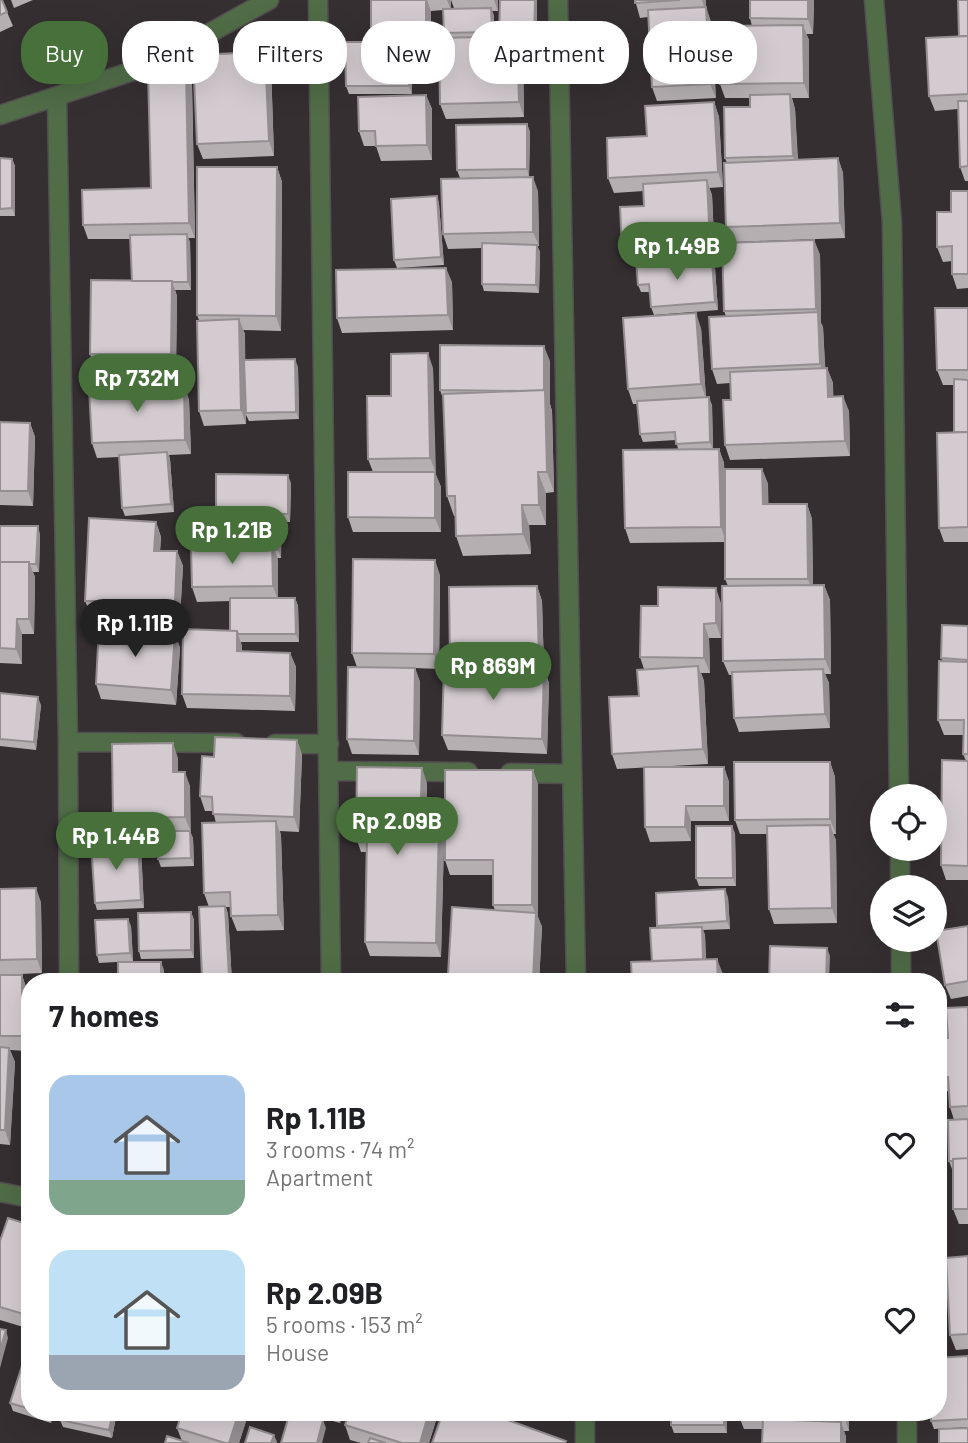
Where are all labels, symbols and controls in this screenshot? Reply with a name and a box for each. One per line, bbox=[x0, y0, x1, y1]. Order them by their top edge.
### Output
chip: Buy bbox=[21, 21, 108, 84]
chip: Rent bbox=[122, 21, 219, 84]
chip: Filters bbox=[233, 21, 347, 84]
chip: New bbox=[361, 21, 455, 84]
chip: Apartment bbox=[469, 21, 629, 84]
chip: House bbox=[643, 21, 757, 84]
pin: Rp 1.49B bbox=[605, 222, 749, 282]
text: Rp 1.49B bbox=[634, 231, 720, 259]
pin: Rp 732M bbox=[72, 354, 202, 414]
text: Rp 732M bbox=[95, 363, 179, 391]
pin: Rp 1.21B bbox=[160, 506, 304, 566]
text: Rp 1.21B bbox=[191, 515, 273, 543]
pin: Rp 1.11B bbox=[63, 600, 207, 659]
text: Rp 1.11B bbox=[97, 608, 173, 636]
pin: Rp 869M bbox=[428, 642, 558, 702]
text: Rp 869M bbox=[450, 651, 536, 679]
map controls bbox=[870, 784, 947, 952]
button: locate bbox=[870, 784, 947, 861]
pin: Rp 2.09B bbox=[325, 798, 469, 857]
text: Rp 2.09B bbox=[352, 806, 442, 834]
pin: Rp 1.44B bbox=[44, 812, 188, 872]
text: Rp 1.44B bbox=[72, 821, 160, 849]
button: layers bbox=[870, 875, 947, 952]
icon: filters bbox=[881, 996, 919, 1034]
text: 7 homes bbox=[49, 997, 159, 1033]
text: Rp 1.11B bbox=[266, 1099, 366, 1135]
icon: home bbox=[105, 1103, 189, 1187]
icon: heart bbox=[881, 1126, 919, 1164]
text: 3 rooms · 74 m² bbox=[266, 1135, 415, 1163]
text: Apartment bbox=[266, 1163, 373, 1191]
text: Rp 2.09B bbox=[266, 1274, 383, 1310]
icon: home bbox=[105, 1278, 189, 1362]
icon: heart bbox=[881, 1301, 919, 1339]
text: 5 rooms · 153 m² bbox=[266, 1310, 423, 1338]
text: House bbox=[266, 1338, 329, 1366]

